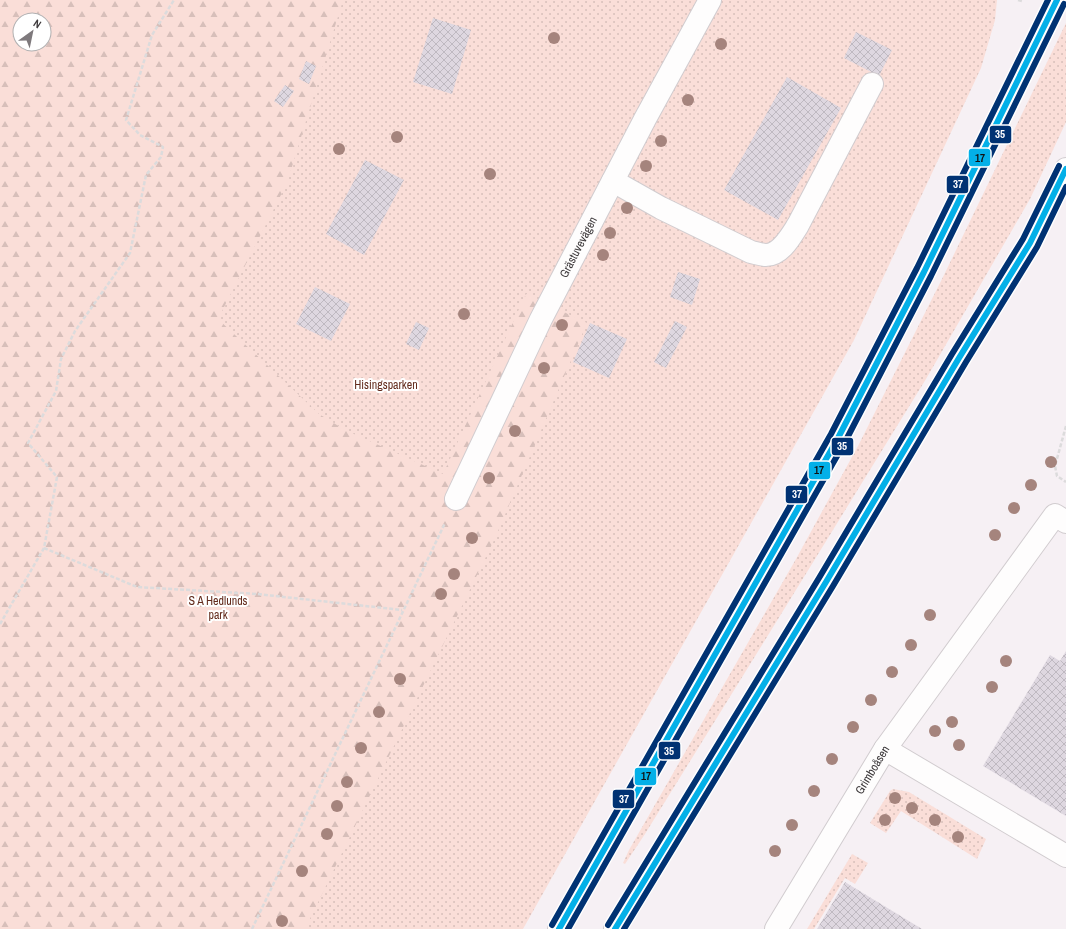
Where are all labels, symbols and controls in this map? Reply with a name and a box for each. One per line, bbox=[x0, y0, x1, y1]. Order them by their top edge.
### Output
north arrow bbox=[12, 12, 52, 52]
text: N bbox=[31, 16, 44, 31]
line badge: 35 bbox=[989, 125, 1012, 144]
text: 35 bbox=[995, 127, 1005, 141]
line badge: 17 bbox=[968, 148, 991, 167]
text: 17 bbox=[975, 151, 985, 165]
line badge: 37 bbox=[946, 175, 969, 194]
text: 37 bbox=[953, 177, 963, 191]
street label: Grästuvevägen bbox=[556, 214, 601, 281]
park label: Hisingsparken bbox=[354, 377, 418, 393]
line badge: 35 bbox=[831, 437, 854, 456]
text: 35 bbox=[837, 439, 847, 453]
line badge: 17 bbox=[808, 461, 831, 480]
text: 17 bbox=[814, 463, 824, 477]
line badge: 37 bbox=[785, 485, 808, 504]
text: 37 bbox=[792, 487, 802, 501]
park label: S A Hedlunds park bbox=[188, 593, 248, 623]
line badge: 35 bbox=[658, 741, 681, 760]
street label: Grimboåsen bbox=[851, 743, 893, 797]
text: 35 bbox=[664, 744, 674, 758]
line badge: 17 bbox=[634, 767, 657, 786]
text: 17 bbox=[641, 769, 651, 783]
line badge: 37 bbox=[612, 789, 635, 809]
text: 37 bbox=[619, 792, 629, 806]

